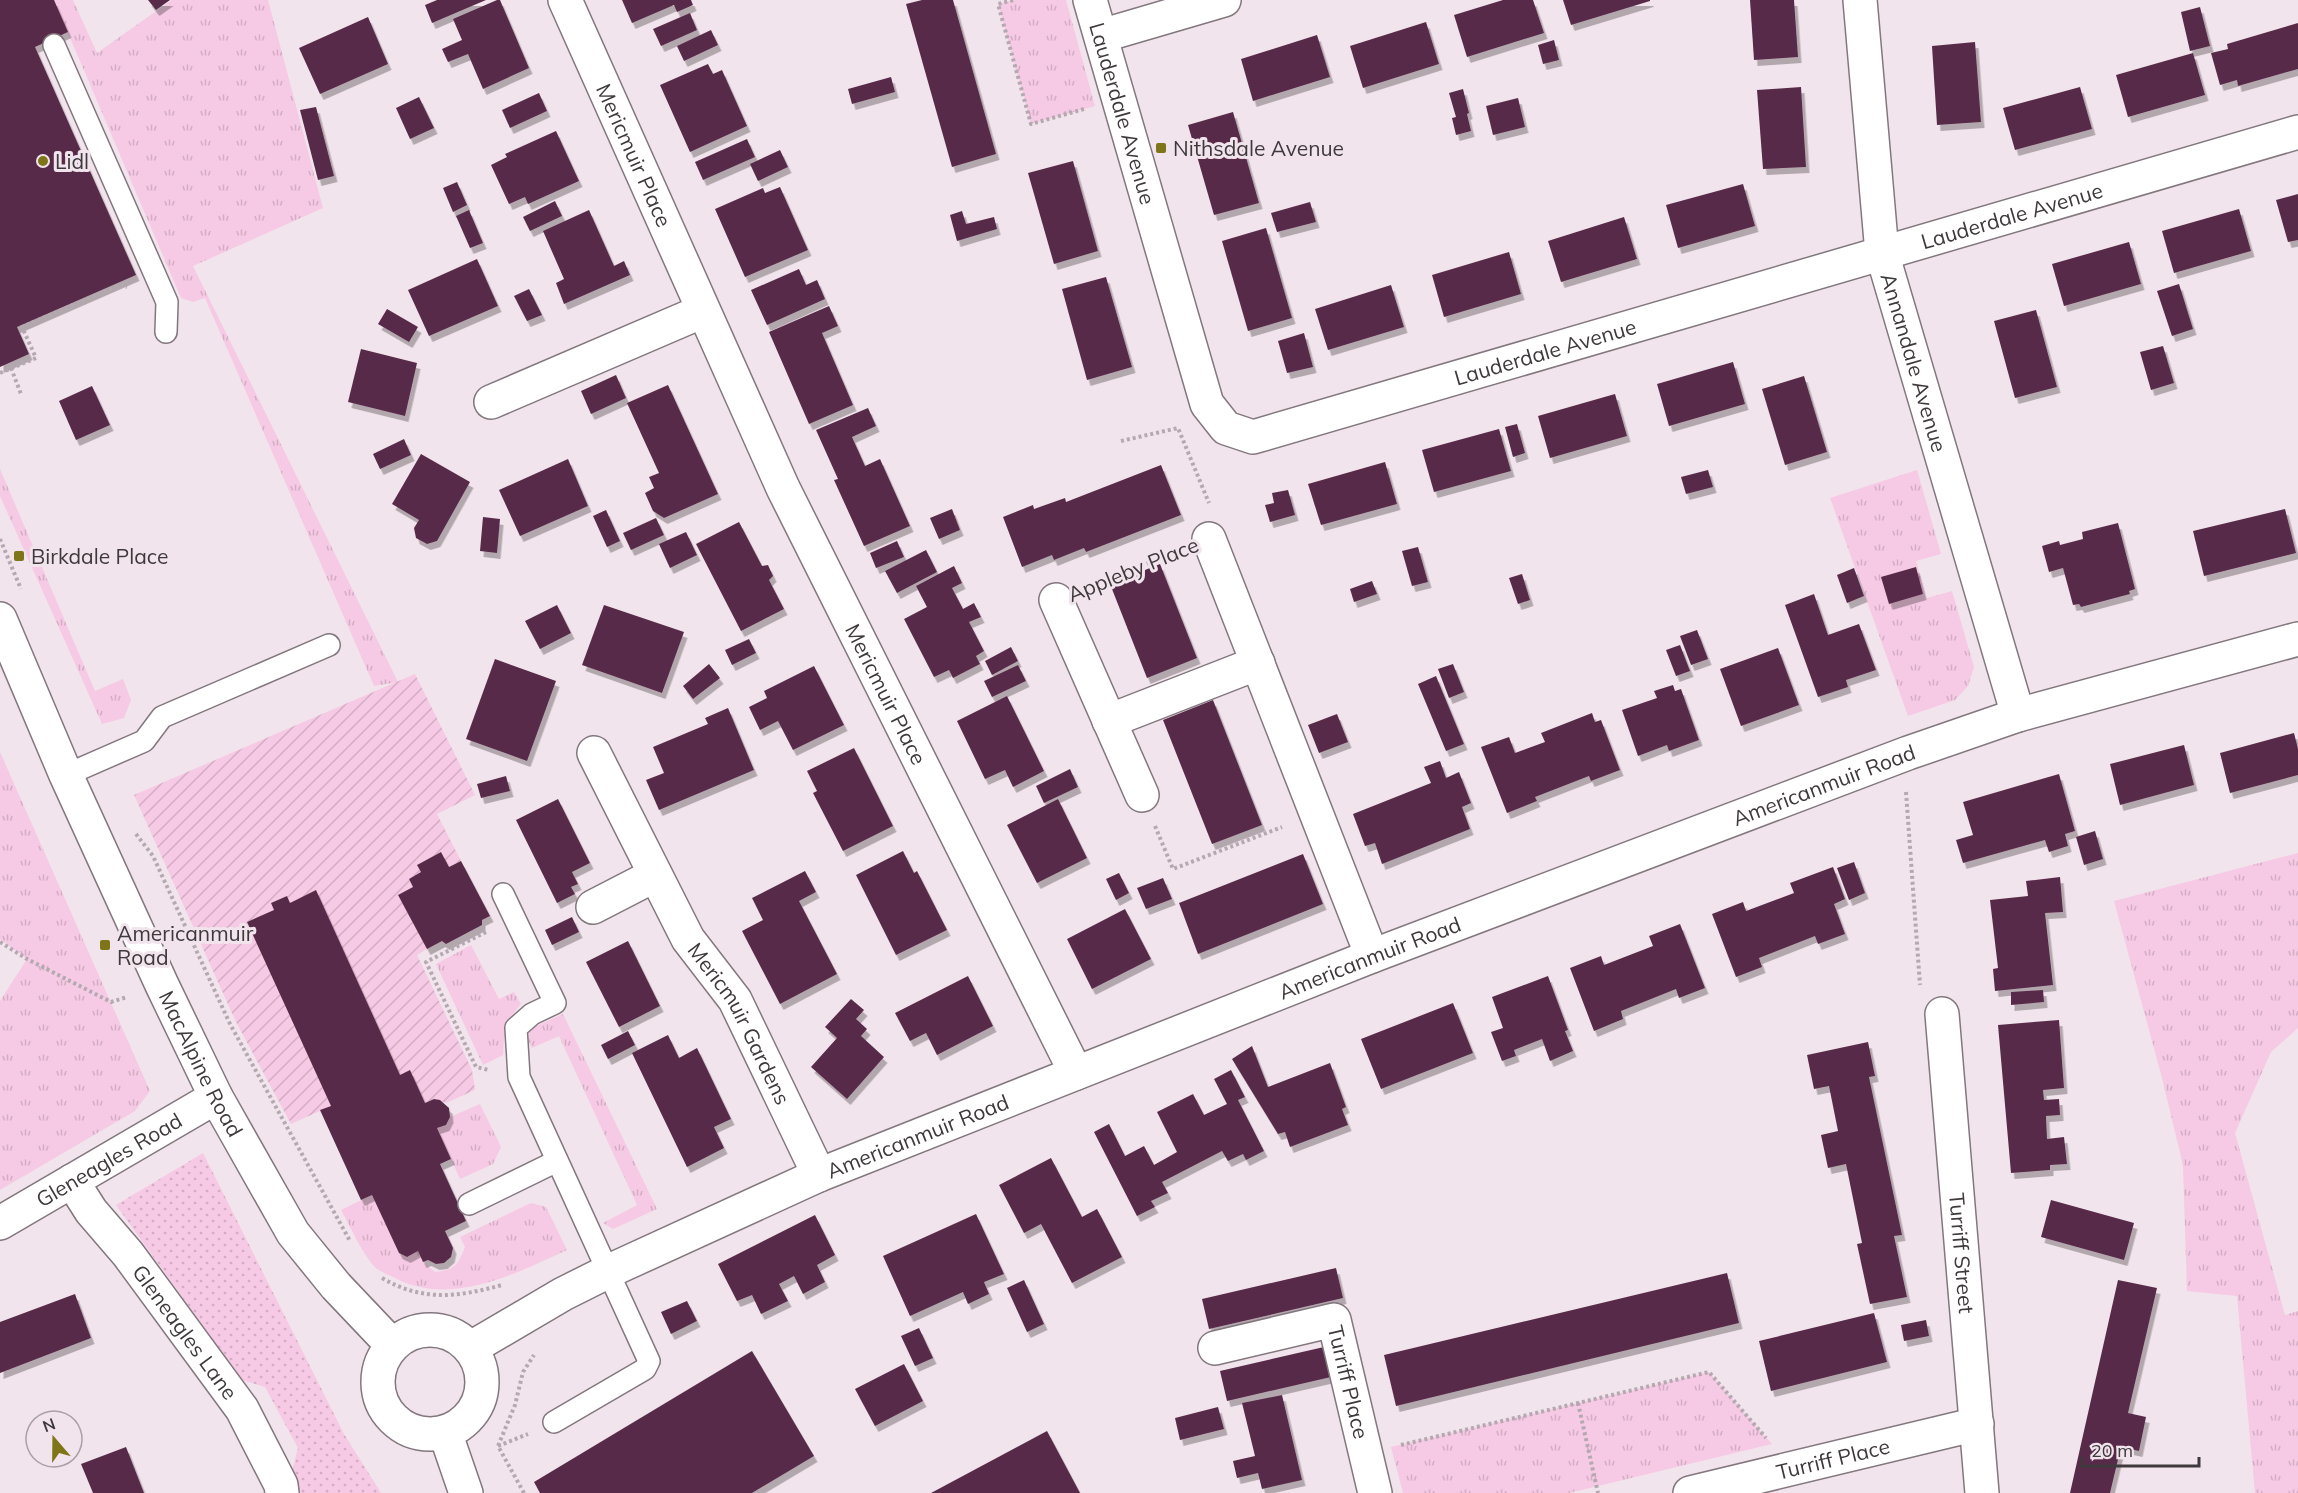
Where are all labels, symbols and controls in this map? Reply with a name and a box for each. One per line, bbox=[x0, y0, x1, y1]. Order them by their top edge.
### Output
street label: Lauderdale Avenue bbox=[1084, 19, 1161, 207]
street label: Mericmuir Place bbox=[591, 80, 678, 231]
place label: Nithsdale Avenue bbox=[1173, 135, 1344, 161]
marker: Nithsdale Avenue bbox=[1154, 141, 1168, 155]
place label: Lidl bbox=[55, 148, 89, 174]
marker: Lidl bbox=[36, 154, 50, 168]
street label: Lauderdale Avenue bbox=[1918, 177, 2106, 254]
street label: Annandale Avenue bbox=[1876, 270, 1953, 455]
street label: Lauderdale Avenue bbox=[1451, 313, 1639, 391]
street label: Appleby Place bbox=[1064, 531, 1202, 607]
place label: Birkdale Place bbox=[31, 543, 168, 569]
marker: Birkdale Place bbox=[12, 549, 26, 563]
street label: Mericmuir Place bbox=[840, 619, 932, 769]
street label: Americanmuir Road bbox=[1729, 739, 1919, 831]
street label: Americanmuir Road bbox=[1275, 911, 1464, 1005]
place label: Americanmuir Road bbox=[117, 920, 254, 970]
street label: Mericmuir Gardens bbox=[683, 937, 796, 1109]
marker: Americanmuir Road bbox=[98, 938, 112, 952]
street label: MacAlpine Road bbox=[154, 986, 249, 1141]
street label: Americanmuir Road bbox=[823, 1088, 1012, 1184]
street label: Gleneagles Road bbox=[31, 1107, 187, 1212]
street label: Turriff Street bbox=[1944, 1192, 1980, 1315]
street label: Gleneagles Lane bbox=[127, 1259, 243, 1404]
street label: Turriff Place bbox=[1323, 1323, 1375, 1441]
north arrow bbox=[24, 1409, 84, 1469]
text: N bbox=[40, 1413, 58, 1436]
scale bar bbox=[2082, 1430, 2199, 1468]
street label: Turriff Place bbox=[1774, 1432, 1892, 1485]
text: 20 m bbox=[2091, 1439, 2133, 1462]

